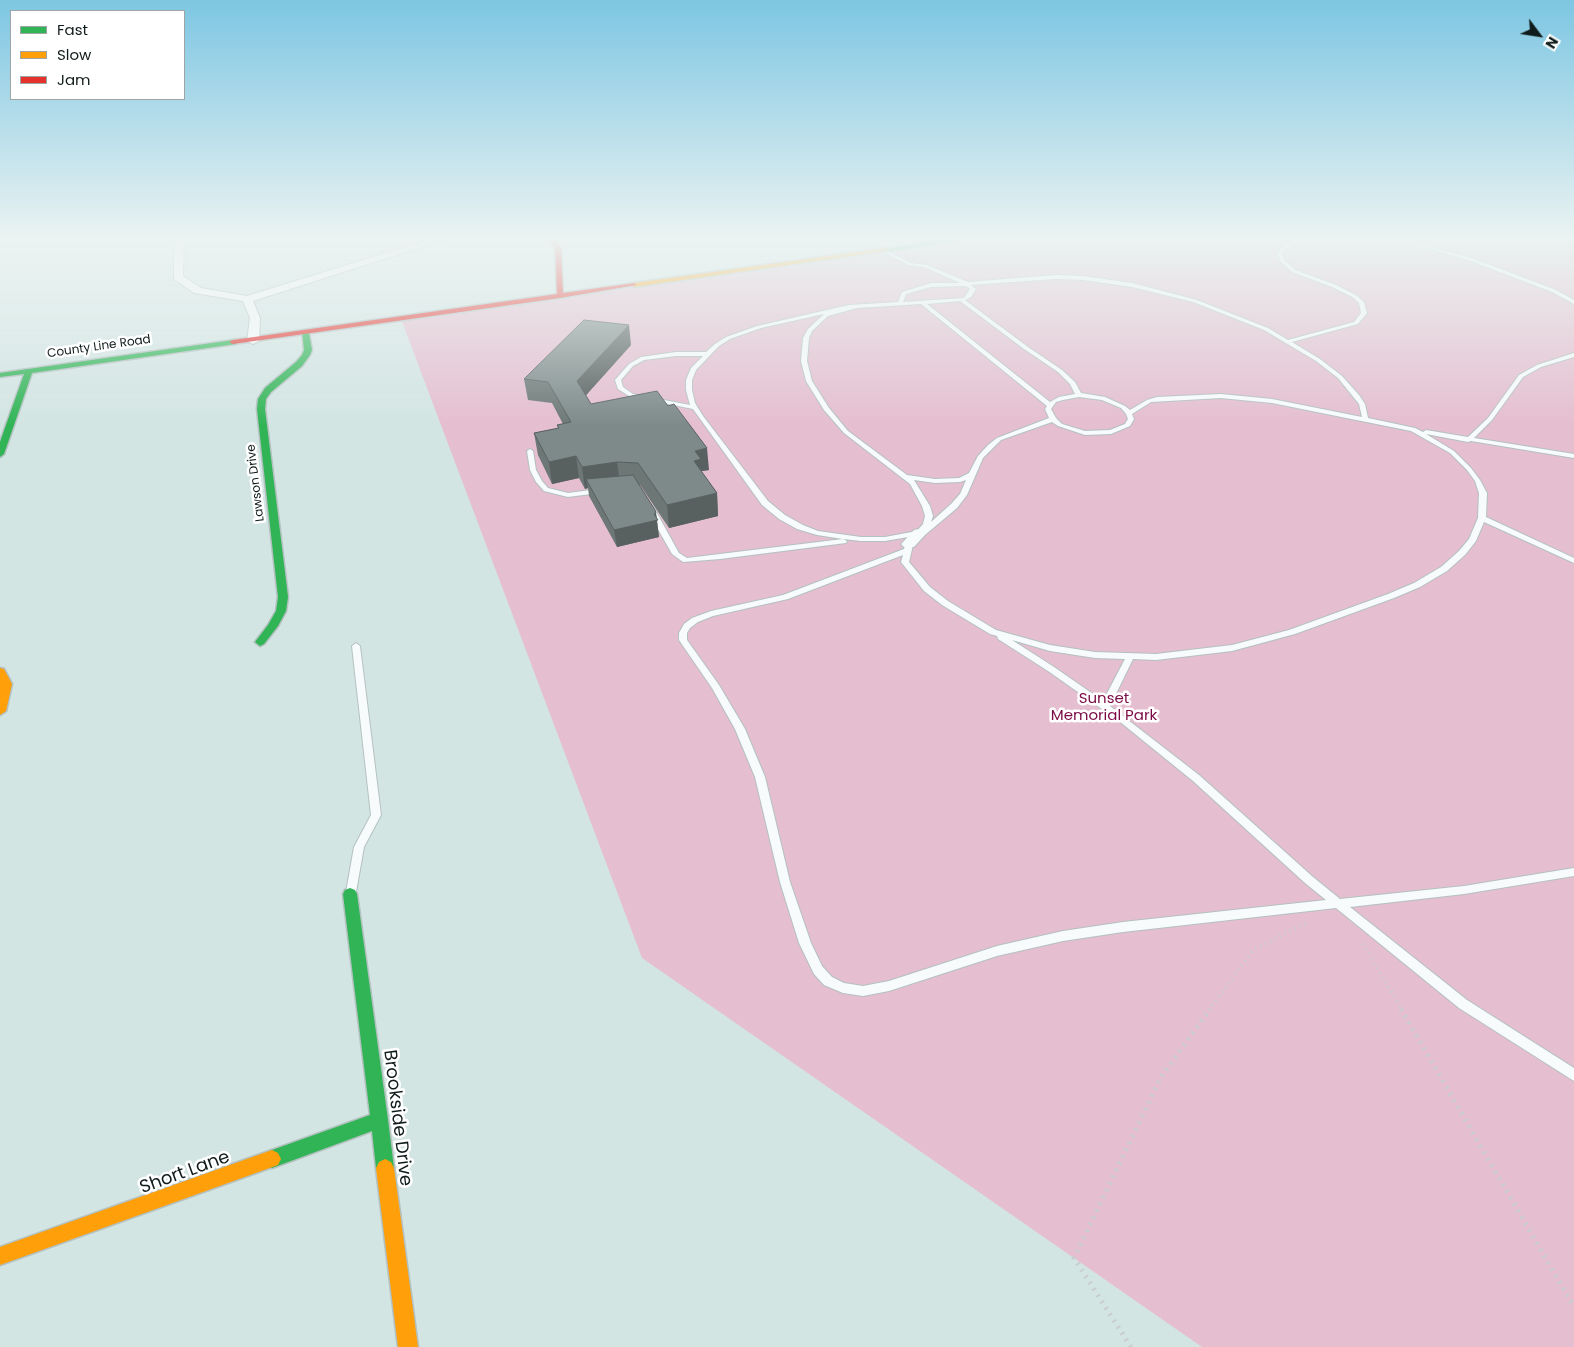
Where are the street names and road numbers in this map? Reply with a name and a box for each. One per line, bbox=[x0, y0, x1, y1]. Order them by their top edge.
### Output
street label: County Line Road bbox=[46, 333, 152, 361]
street label: Lawson Drive bbox=[244, 443, 268, 523]
street label: Brookside Drive bbox=[378, 1049, 416, 1187]
street label: Short Lane bbox=[137, 1147, 233, 1199]

